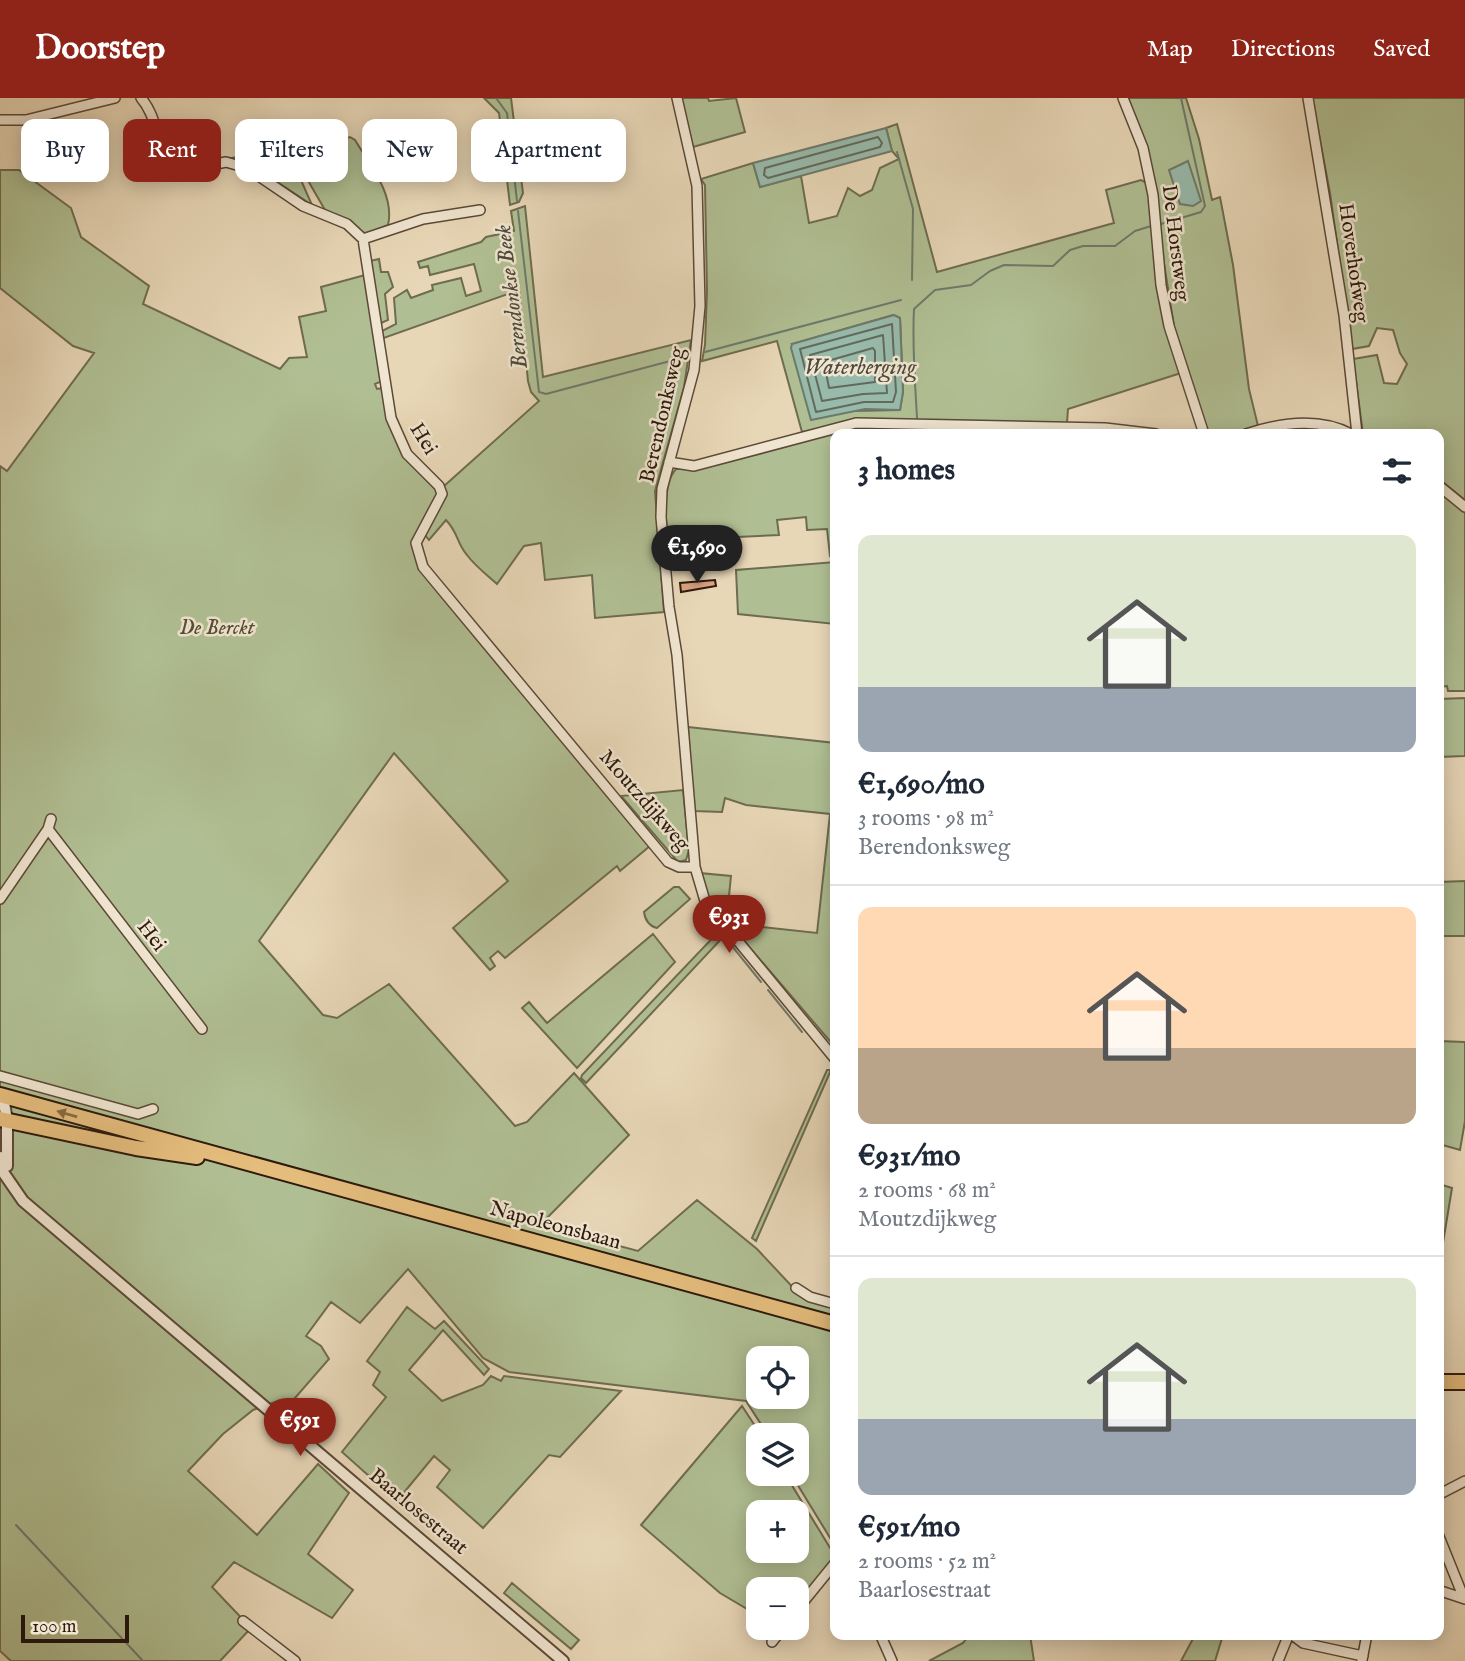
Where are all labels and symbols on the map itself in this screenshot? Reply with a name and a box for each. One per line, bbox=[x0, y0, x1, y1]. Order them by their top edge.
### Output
street label: De Horstweg bbox=[1154, 183, 1196, 303]
street label: Hoverhofweg bbox=[1331, 202, 1375, 325]
water label: Berendonkse Beek bbox=[489, 223, 535, 371]
street label: Berendonksweg bbox=[634, 344, 692, 486]
water label: Waterberging bbox=[804, 353, 917, 383]
street label: Hei bbox=[403, 418, 443, 460]
pin: €1,690 bbox=[640, 526, 754, 585]
park label: De Berckt bbox=[180, 615, 256, 642]
street label: Moutzdijkweg bbox=[592, 745, 696, 858]
pin: €931 bbox=[688, 896, 770, 955]
street label: Hei bbox=[130, 915, 172, 957]
one-way arrow bbox=[56, 1108, 77, 1118]
street label: Napoleonsbaan bbox=[486, 1195, 624, 1257]
pin: €591 bbox=[259, 1398, 341, 1458]
street label: Baarlosestraat bbox=[363, 1463, 473, 1561]
scale bar bbox=[21, 1612, 130, 1644]

